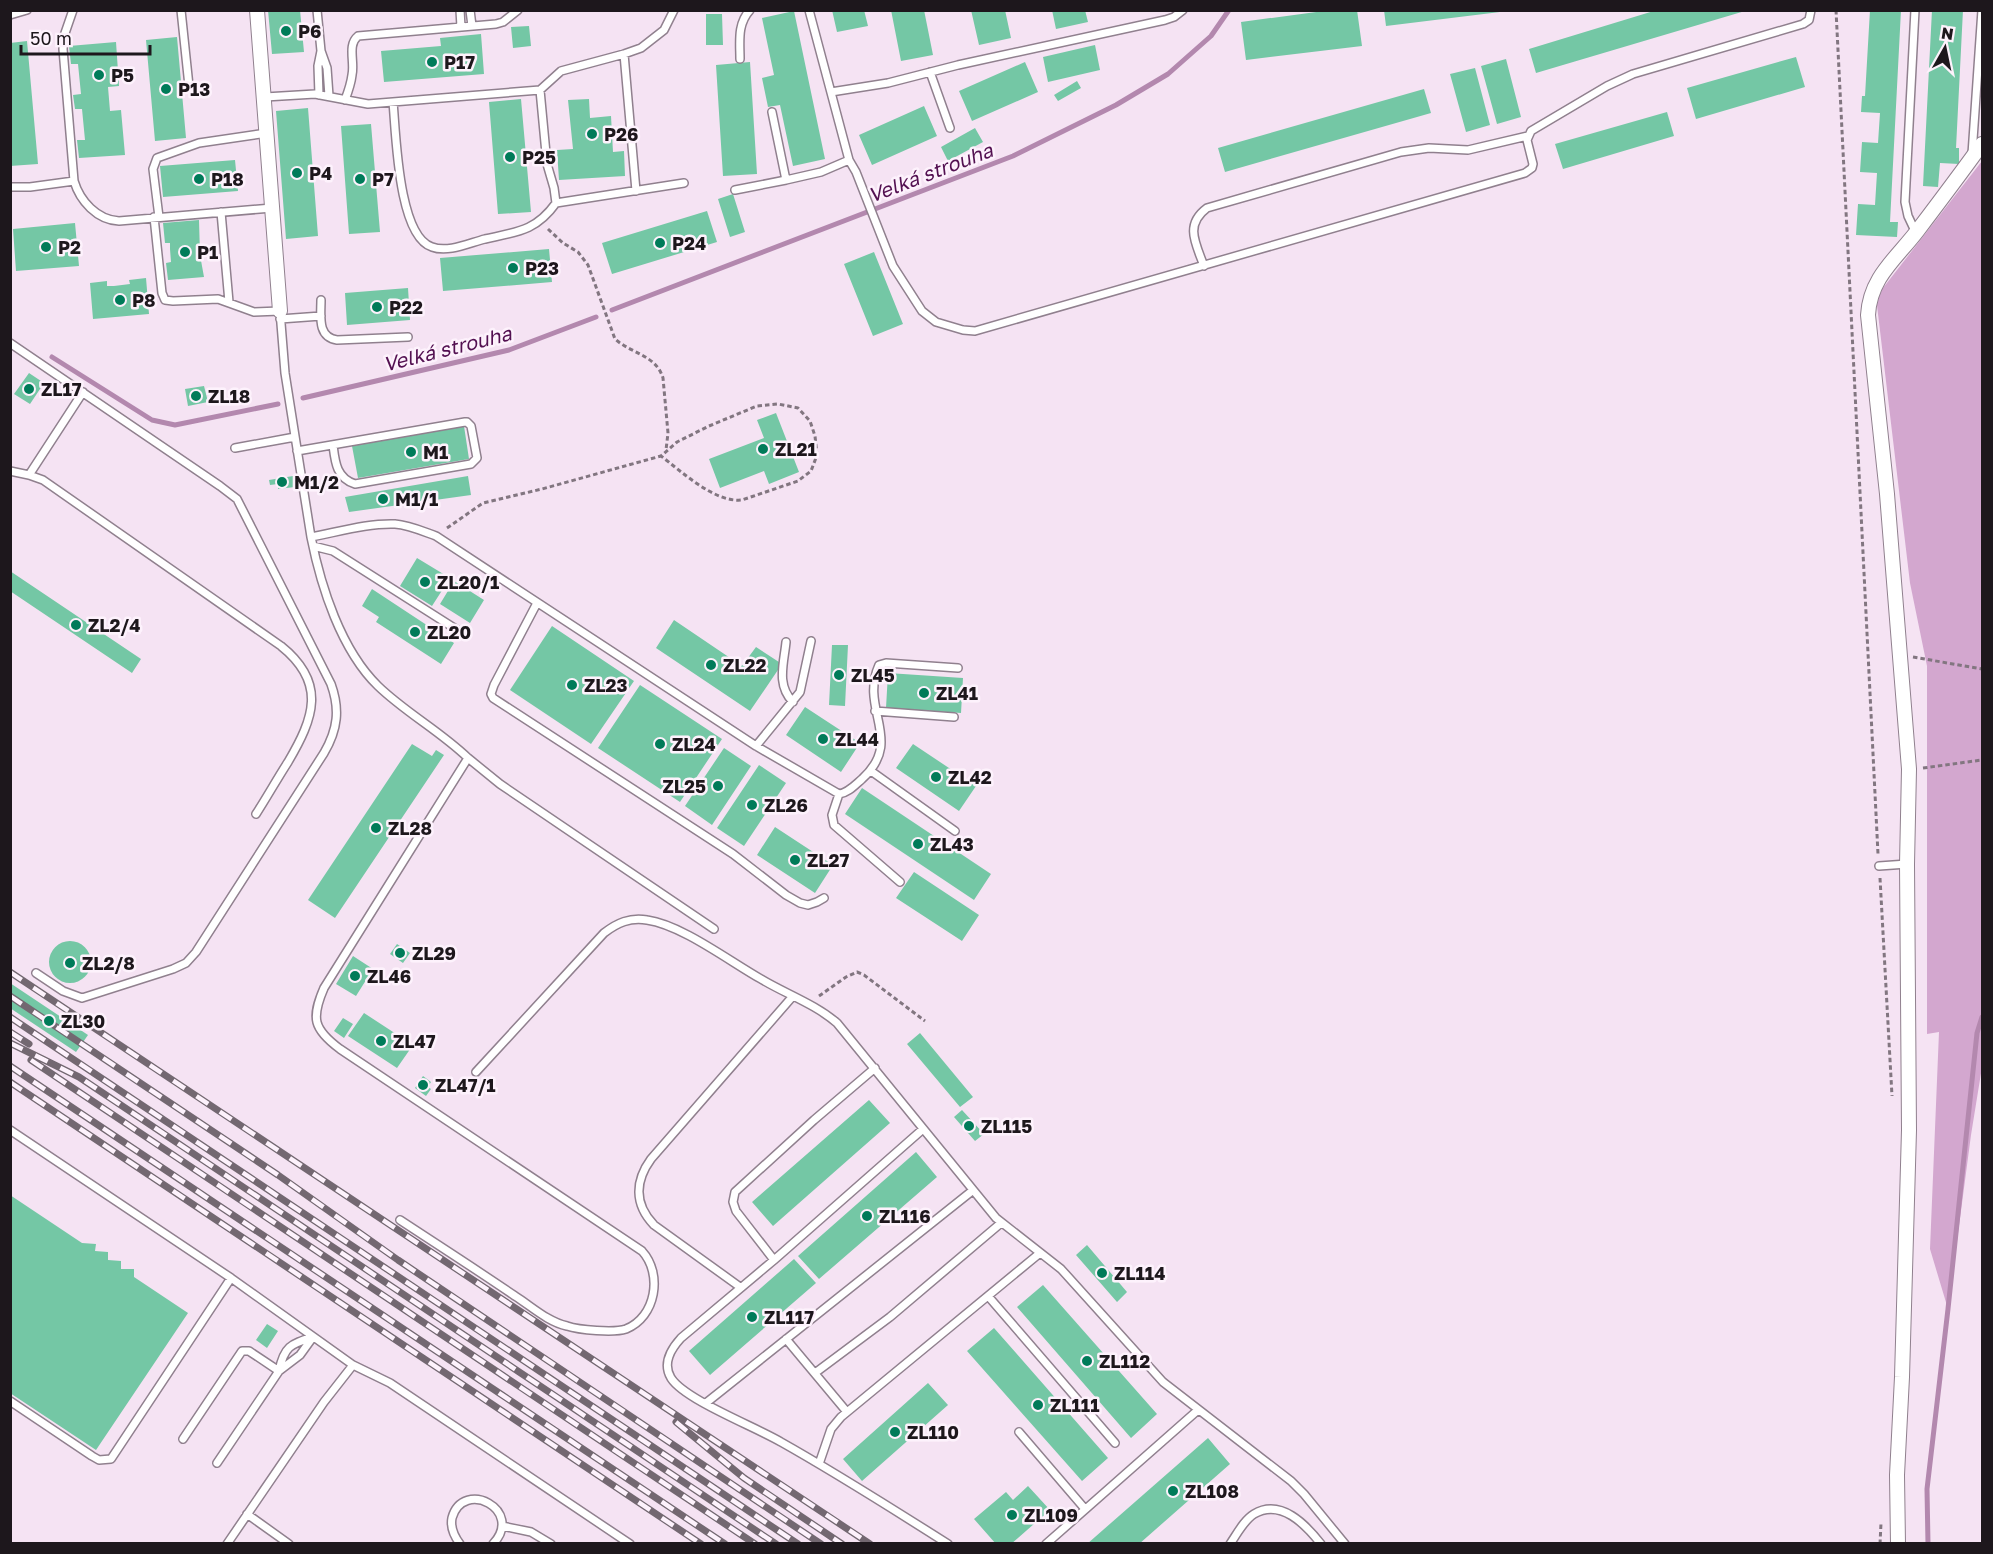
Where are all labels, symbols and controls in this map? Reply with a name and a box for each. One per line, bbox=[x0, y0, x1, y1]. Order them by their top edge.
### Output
scale bar bbox=[21, 18, 150, 56]
north arrow bbox=[1915, 18, 1975, 78]
place label: P6 bbox=[298, 20, 322, 42]
text: N bbox=[1940, 22, 1955, 44]
marker: P6 bbox=[279, 24, 293, 38]
text: 50 m bbox=[30, 27, 72, 49]
place label: P17 bbox=[444, 51, 475, 73]
marker: P17 bbox=[425, 55, 439, 69]
place label: P5 bbox=[111, 64, 134, 86]
marker: P5 bbox=[92, 68, 106, 82]
place label: P13 bbox=[178, 78, 210, 100]
marker: P13 bbox=[159, 82, 173, 96]
place label: P26 bbox=[604, 123, 638, 145]
marker: P26 bbox=[585, 127, 599, 141]
water label: Velká strouha bbox=[864, 137, 996, 207]
place label: P25 bbox=[522, 146, 556, 168]
marker: P25 bbox=[503, 150, 517, 164]
place label: P4 bbox=[309, 162, 332, 184]
marker: P4 bbox=[290, 166, 304, 180]
place label: P18 bbox=[211, 168, 244, 190]
place label: P7 bbox=[372, 168, 394, 190]
marker: P18 bbox=[192, 172, 206, 186]
marker: P7 bbox=[353, 172, 367, 186]
place label: P24 bbox=[672, 232, 706, 254]
place label: P2 bbox=[58, 236, 81, 258]
marker: P24 bbox=[653, 236, 667, 250]
marker: P2 bbox=[39, 240, 53, 254]
place label: P1 bbox=[197, 241, 218, 263]
marker: P1 bbox=[178, 245, 192, 259]
place label: P23 bbox=[525, 257, 559, 279]
marker: P23 bbox=[506, 261, 520, 275]
place label: P8 bbox=[132, 289, 156, 311]
marker: P8 bbox=[113, 293, 127, 307]
place label: P22 bbox=[389, 296, 423, 318]
marker: P22 bbox=[370, 300, 384, 314]
water label: Velká strouha bbox=[380, 320, 514, 376]
place label: ZL17 bbox=[41, 378, 82, 400]
marker: ZL17 bbox=[22, 382, 36, 396]
place label: ZL18 bbox=[208, 385, 250, 407]
marker: ZL18 bbox=[189, 389, 203, 403]
place label: ZL21 bbox=[775, 438, 817, 460]
place label: M1 bbox=[423, 441, 448, 463]
marker: ZL21 bbox=[756, 442, 770, 456]
marker: M1 bbox=[404, 445, 418, 459]
place label: M1/2 bbox=[294, 471, 339, 493]
marker: M1/2 bbox=[275, 475, 289, 489]
place label: M1/1 bbox=[395, 488, 438, 510]
marker: M1/1 bbox=[376, 492, 390, 506]
place label: ZL20/1 bbox=[437, 571, 499, 593]
marker: ZL20/1 bbox=[418, 575, 432, 589]
place label: ZL2/4 bbox=[88, 614, 140, 636]
marker: ZL2/4 bbox=[69, 618, 83, 632]
place label: ZL20 bbox=[427, 621, 471, 643]
marker: ZL20 bbox=[408, 625, 422, 639]
place label: ZL22 bbox=[723, 654, 767, 676]
marker: ZL22 bbox=[704, 658, 718, 672]
place label: ZL45 bbox=[851, 664, 895, 686]
marker: ZL45 bbox=[832, 668, 846, 682]
place label: ZL23 bbox=[584, 674, 628, 696]
marker: ZL23 bbox=[565, 678, 579, 692]
place label: ZL41 bbox=[936, 682, 978, 704]
marker: ZL41 bbox=[917, 686, 931, 700]
place label: ZL44 bbox=[835, 728, 879, 750]
marker: ZL44 bbox=[816, 732, 830, 746]
place label: ZL24 bbox=[672, 733, 716, 755]
marker: ZL24 bbox=[653, 737, 667, 751]
place label: ZL42 bbox=[948, 766, 992, 788]
marker: ZL42 bbox=[929, 770, 943, 784]
place label: ZL25 bbox=[662, 775, 706, 797]
marker: ZL25 bbox=[711, 779, 725, 793]
place label: ZL26 bbox=[764, 794, 808, 816]
marker: ZL26 bbox=[745, 798, 759, 812]
place label: ZL28 bbox=[388, 817, 432, 839]
marker: ZL28 bbox=[369, 821, 383, 835]
place label: ZL43 bbox=[930, 833, 974, 855]
marker: ZL43 bbox=[911, 837, 925, 851]
place label: ZL27 bbox=[807, 849, 850, 871]
marker: ZL27 bbox=[788, 853, 802, 867]
place label: ZL29 bbox=[412, 942, 456, 964]
marker: ZL29 bbox=[393, 946, 407, 960]
place label: ZL2/8 bbox=[82, 952, 135, 974]
marker: ZL2/8 bbox=[63, 956, 77, 970]
place label: ZL46 bbox=[367, 965, 411, 987]
marker: ZL46 bbox=[348, 969, 362, 983]
place label: ZL30 bbox=[61, 1010, 105, 1032]
marker: ZL30 bbox=[42, 1014, 56, 1028]
place label: ZL47 bbox=[393, 1030, 436, 1052]
marker: ZL47 bbox=[374, 1034, 388, 1048]
place label: ZL47/1 bbox=[435, 1074, 496, 1096]
marker: ZL47/1 bbox=[416, 1078, 430, 1092]
place label: ZL115 bbox=[981, 1115, 1032, 1137]
marker: ZL115 bbox=[962, 1119, 976, 1133]
place label: ZL116 bbox=[879, 1205, 931, 1227]
marker: ZL116 bbox=[860, 1209, 874, 1223]
place label: ZL114 bbox=[1114, 1262, 1165, 1284]
marker: ZL114 bbox=[1095, 1266, 1109, 1280]
place label: ZL117 bbox=[764, 1306, 814, 1328]
marker: ZL117 bbox=[745, 1310, 759, 1324]
place label: ZL112 bbox=[1099, 1350, 1150, 1372]
marker: ZL112 bbox=[1080, 1354, 1094, 1368]
place label: ZL111 bbox=[1050, 1394, 1099, 1416]
marker: ZL111 bbox=[1031, 1398, 1045, 1412]
place label: ZL110 bbox=[907, 1421, 959, 1443]
marker: ZL110 bbox=[888, 1425, 902, 1439]
place label: ZL108 bbox=[1185, 1480, 1239, 1502]
marker: ZL108 bbox=[1166, 1484, 1180, 1498]
place label: ZL109 bbox=[1024, 1504, 1078, 1526]
marker: ZL109 bbox=[1005, 1508, 1019, 1522]

